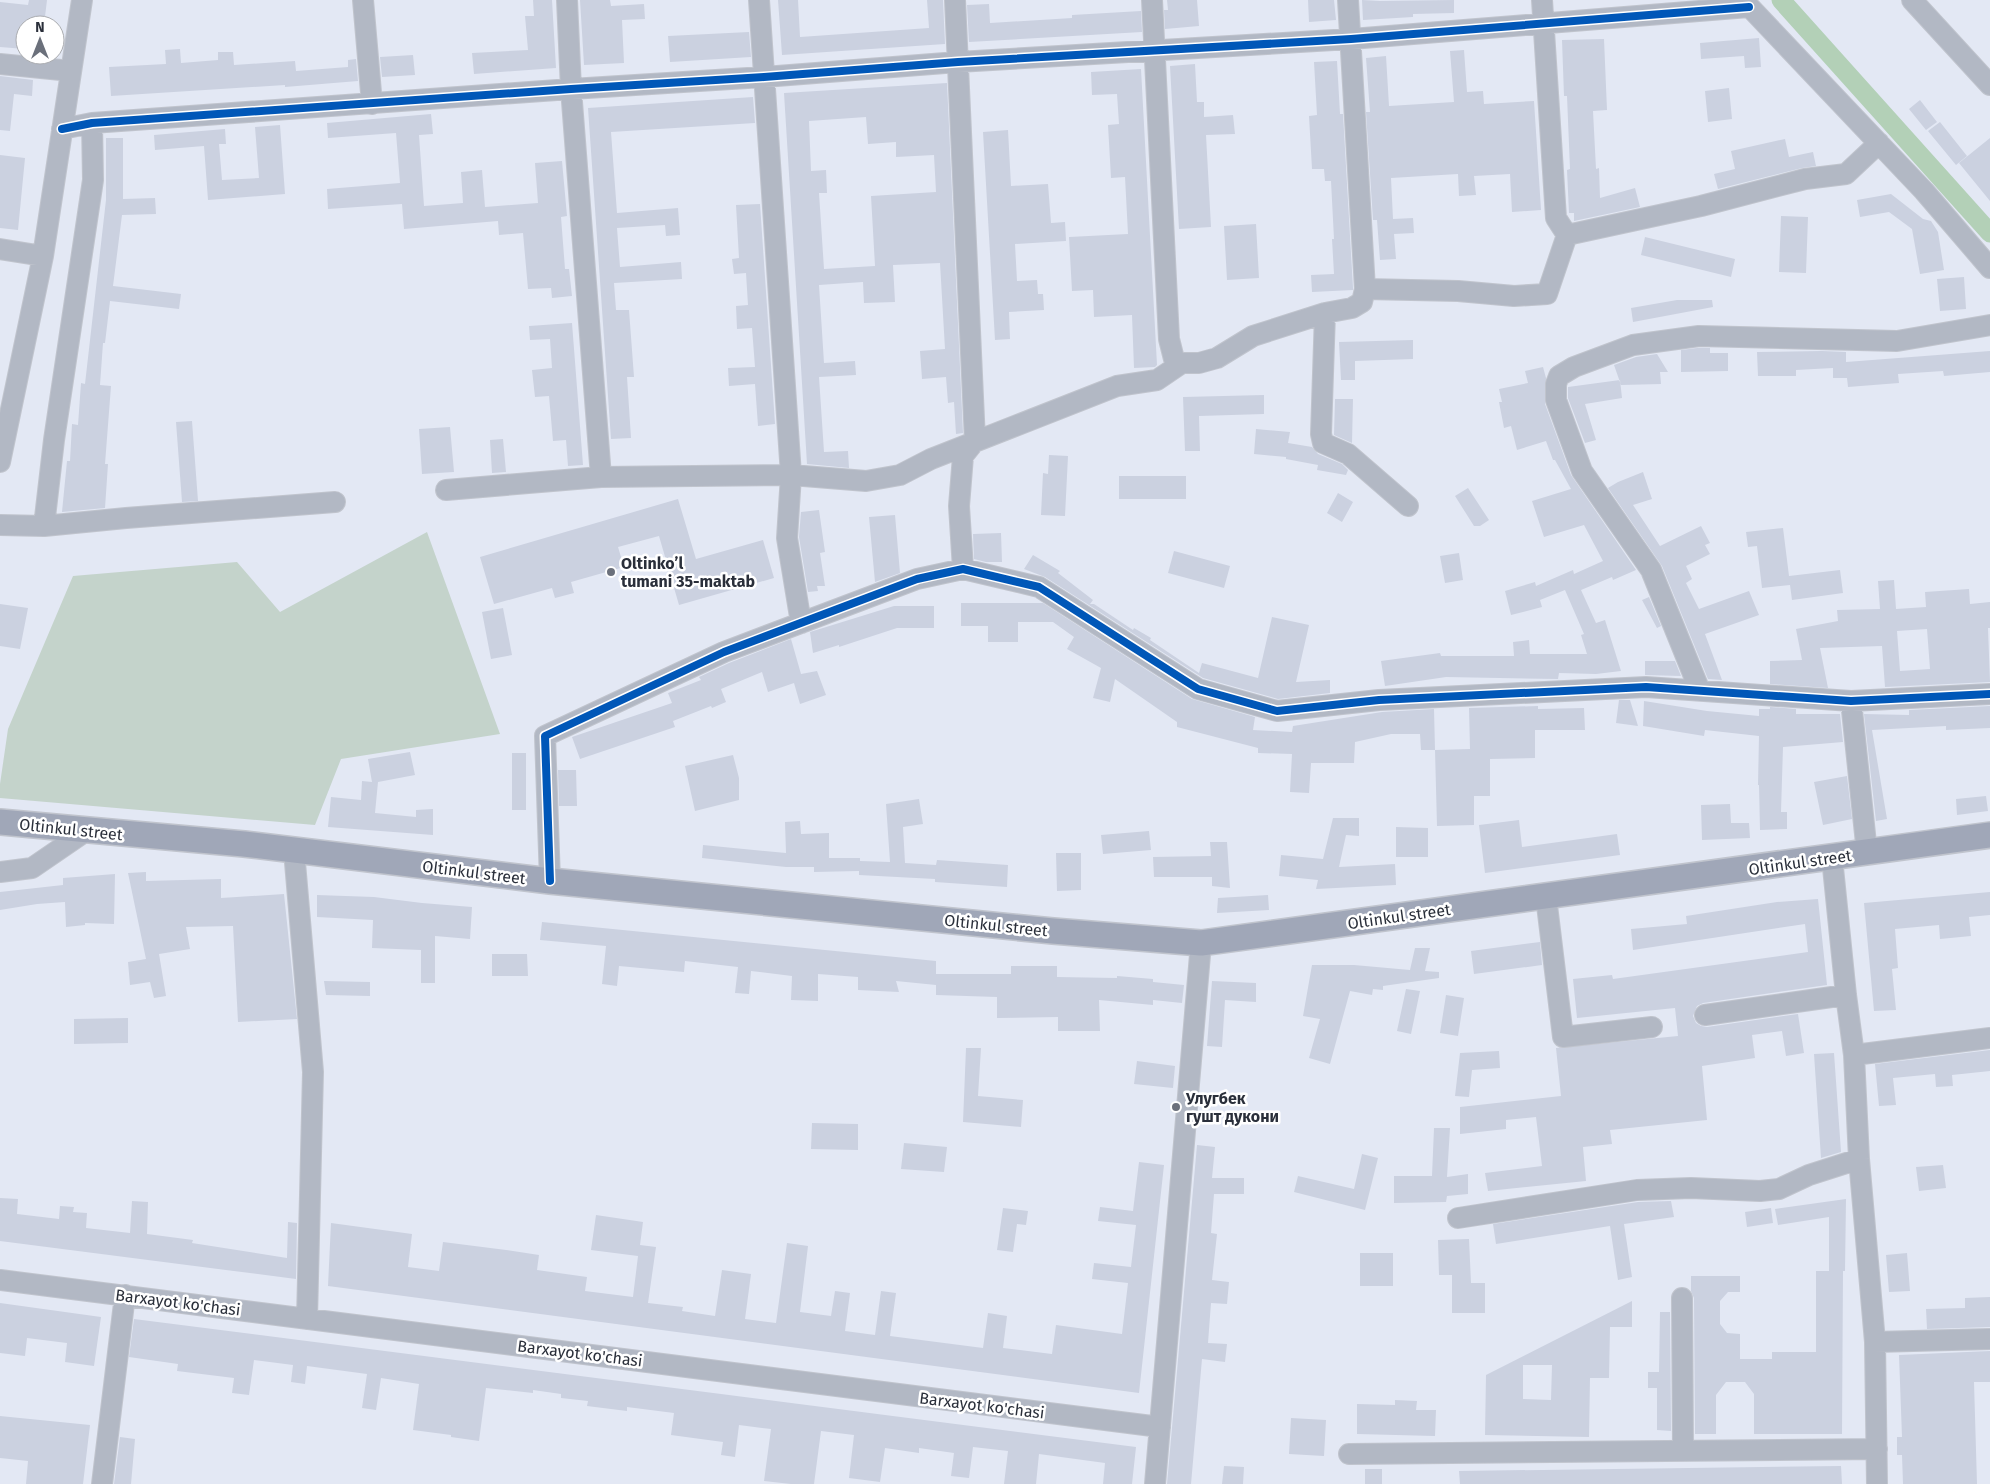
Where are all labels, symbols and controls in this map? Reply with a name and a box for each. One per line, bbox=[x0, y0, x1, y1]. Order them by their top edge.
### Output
north arrow bbox=[15, 15, 65, 65]
text: N bbox=[35, 19, 45, 36]
place label: Oltinko’l tumani 35-maktab bbox=[621, 554, 755, 591]
marker: Oltinko’l tumani 35-maktab bbox=[605, 566, 617, 578]
street label: Oltinkul street bbox=[18, 815, 124, 844]
street label: Oltinkul street bbox=[1747, 846, 1853, 879]
street label: Oltinkul street bbox=[421, 857, 527, 888]
street label: Oltinkul street bbox=[1346, 900, 1452, 933]
street label: Oltinkul street bbox=[943, 911, 1049, 940]
place label: Улугбек гушт дукони bbox=[1185, 1089, 1279, 1126]
marker: Улугбек гушт дукони bbox=[1170, 1101, 1182, 1113]
street label: Barxayot ko'chasi bbox=[114, 1285, 242, 1320]
street label: Barxayot ko'chasi bbox=[516, 1336, 644, 1371]
street label: Barxayot ko'chasi bbox=[918, 1388, 1046, 1423]

